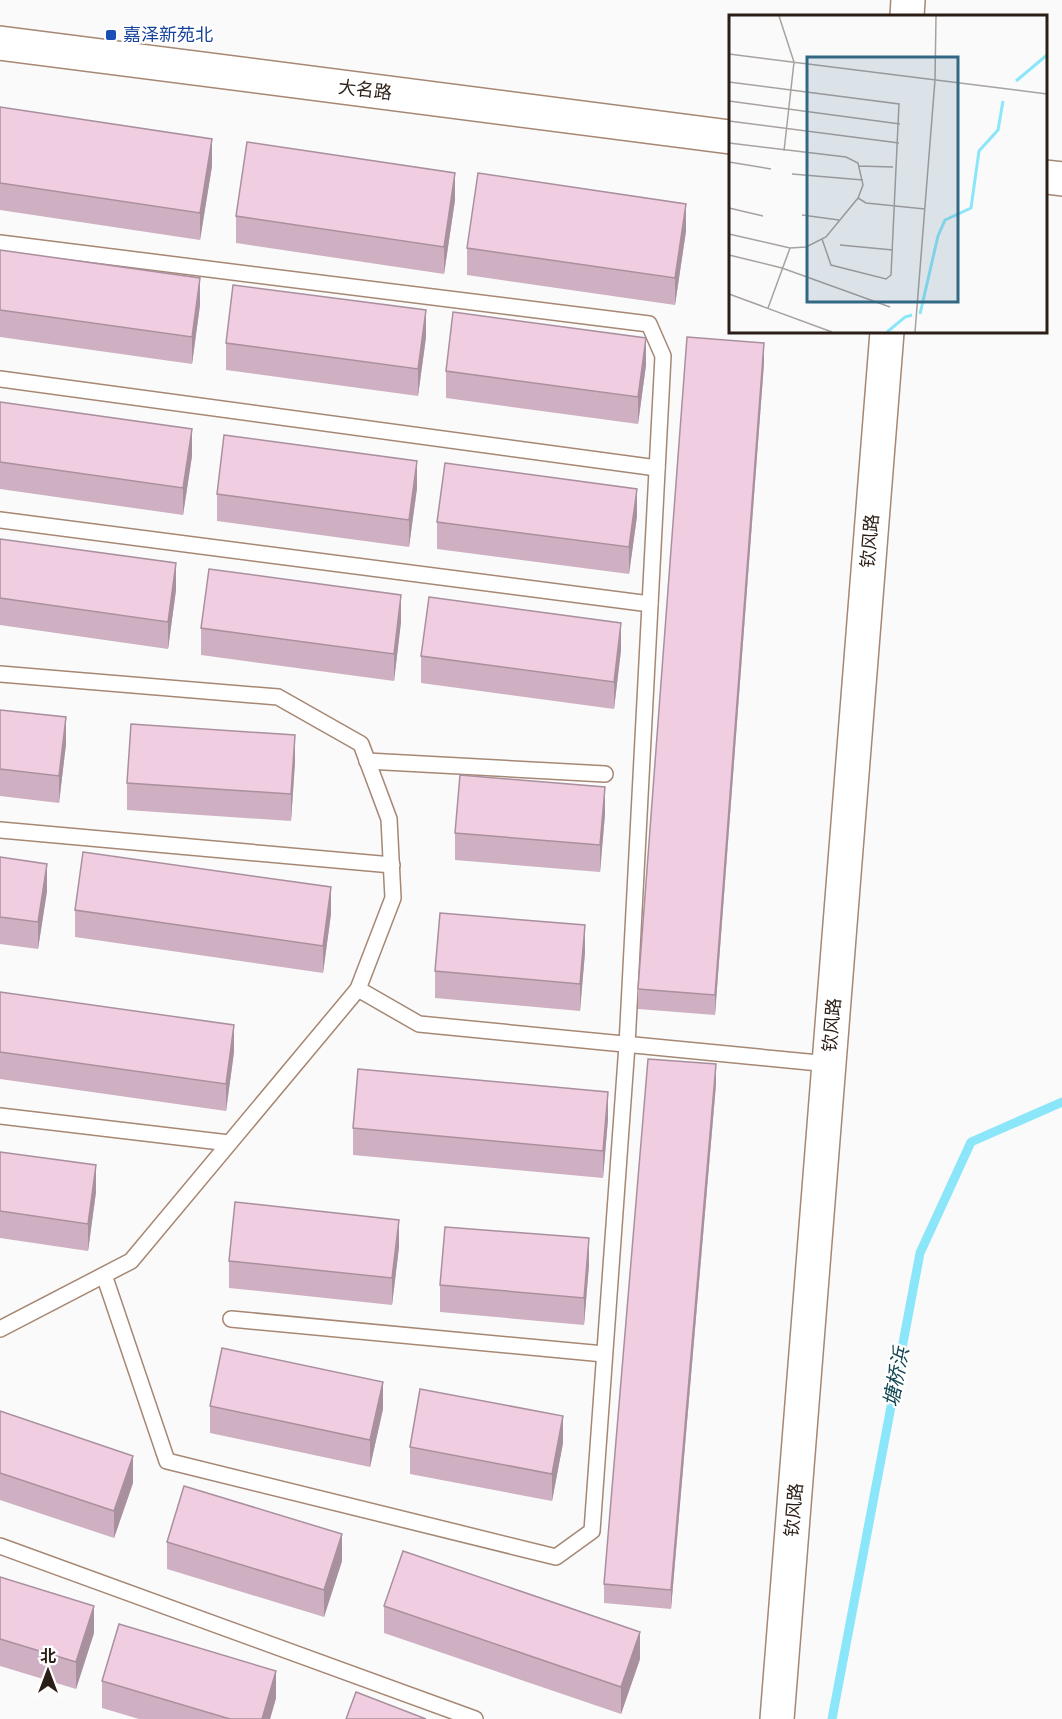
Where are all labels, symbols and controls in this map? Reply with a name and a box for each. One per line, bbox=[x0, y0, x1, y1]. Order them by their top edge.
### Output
inset map bbox=[729, 15, 1047, 333]
place label: 嘉泽新苑北 bbox=[123, 24, 213, 45]
marker: 嘉泽新苑北 bbox=[104, 28, 118, 42]
street label: 大名路 bbox=[337, 76, 393, 103]
street label: 钦风路 bbox=[857, 513, 882, 569]
street label: 钦风路 bbox=[819, 997, 844, 1053]
water label: 塘桥浜 bbox=[878, 1343, 914, 1409]
street label: 钦风路 bbox=[781, 1482, 806, 1538]
north arrow bbox=[18, 1641, 78, 1701]
text: 北 bbox=[40, 1647, 56, 1666]

